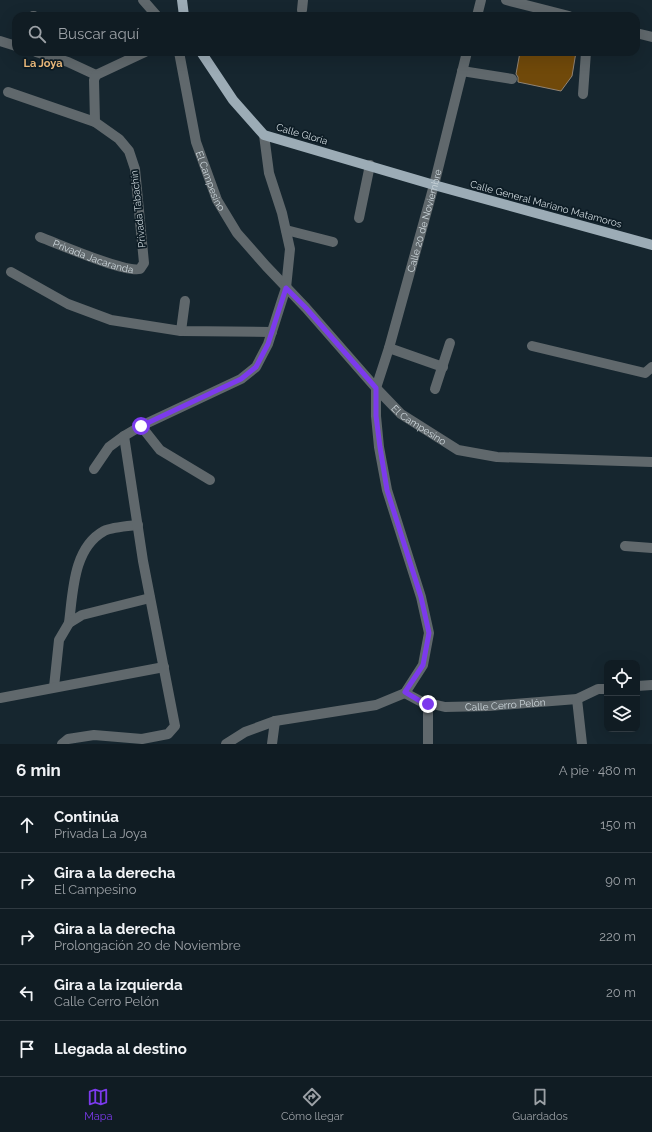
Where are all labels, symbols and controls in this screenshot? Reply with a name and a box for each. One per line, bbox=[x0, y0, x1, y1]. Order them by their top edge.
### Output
search box bbox=[12, 12, 640, 56]
icon: search bbox=[26, 23, 48, 45]
text: Buscar aquí bbox=[58, 25, 139, 43]
district label: La Joya bbox=[23, 57, 63, 70]
street label: Calle Gloria bbox=[275, 121, 329, 147]
street label: El Campesino bbox=[194, 149, 228, 213]
street label: Calle 20 de Noviembre bbox=[405, 168, 443, 273]
street label: Privada Tabachín bbox=[128, 170, 148, 248]
street label: Calle General Mariano Matamoros bbox=[469, 178, 623, 230]
street label: Privada Jacaranda bbox=[51, 237, 134, 275]
street label: El Campesino bbox=[389, 402, 448, 447]
route start bbox=[132, 417, 150, 435]
map controls bbox=[604, 660, 640, 732]
button: locate bbox=[604, 660, 640, 696]
route end bbox=[419, 695, 437, 713]
street label: Calle Cerro Pelón bbox=[465, 696, 546, 712]
button: layers bbox=[604, 696, 640, 732]
text: 6 min bbox=[16, 760, 61, 780]
text: A pie · 480 m bbox=[559, 763, 636, 778]
text: Continúa bbox=[54, 808, 119, 826]
icon: ahead bbox=[16, 814, 38, 836]
text: 150 m bbox=[600, 817, 636, 832]
text: Privada La Joya bbox=[54, 826, 147, 841]
text: Gira a la derecha bbox=[54, 864, 175, 882]
icon: right bbox=[16, 870, 38, 892]
text: 90 m bbox=[605, 873, 636, 888]
text: El Campesino bbox=[54, 882, 136, 897]
text: Gira a la derecha bbox=[54, 920, 175, 938]
icon: right bbox=[16, 926, 38, 948]
text: 220 m bbox=[599, 929, 636, 944]
text: Prolongación 20 de Noviembre bbox=[54, 938, 241, 953]
text: Gira a la izquierda bbox=[54, 976, 183, 994]
icon: left bbox=[16, 982, 38, 1004]
text: 20 m bbox=[606, 985, 636, 1000]
text: Calle Cerro Pelón bbox=[54, 994, 159, 1009]
icon: arrive bbox=[16, 1038, 38, 1060]
text: Llegada al destino bbox=[54, 1040, 187, 1058]
tab: Mapa bbox=[84, 1086, 113, 1123]
tab: Cómo llegar bbox=[281, 1086, 344, 1123]
tab: Guardados bbox=[512, 1086, 568, 1123]

